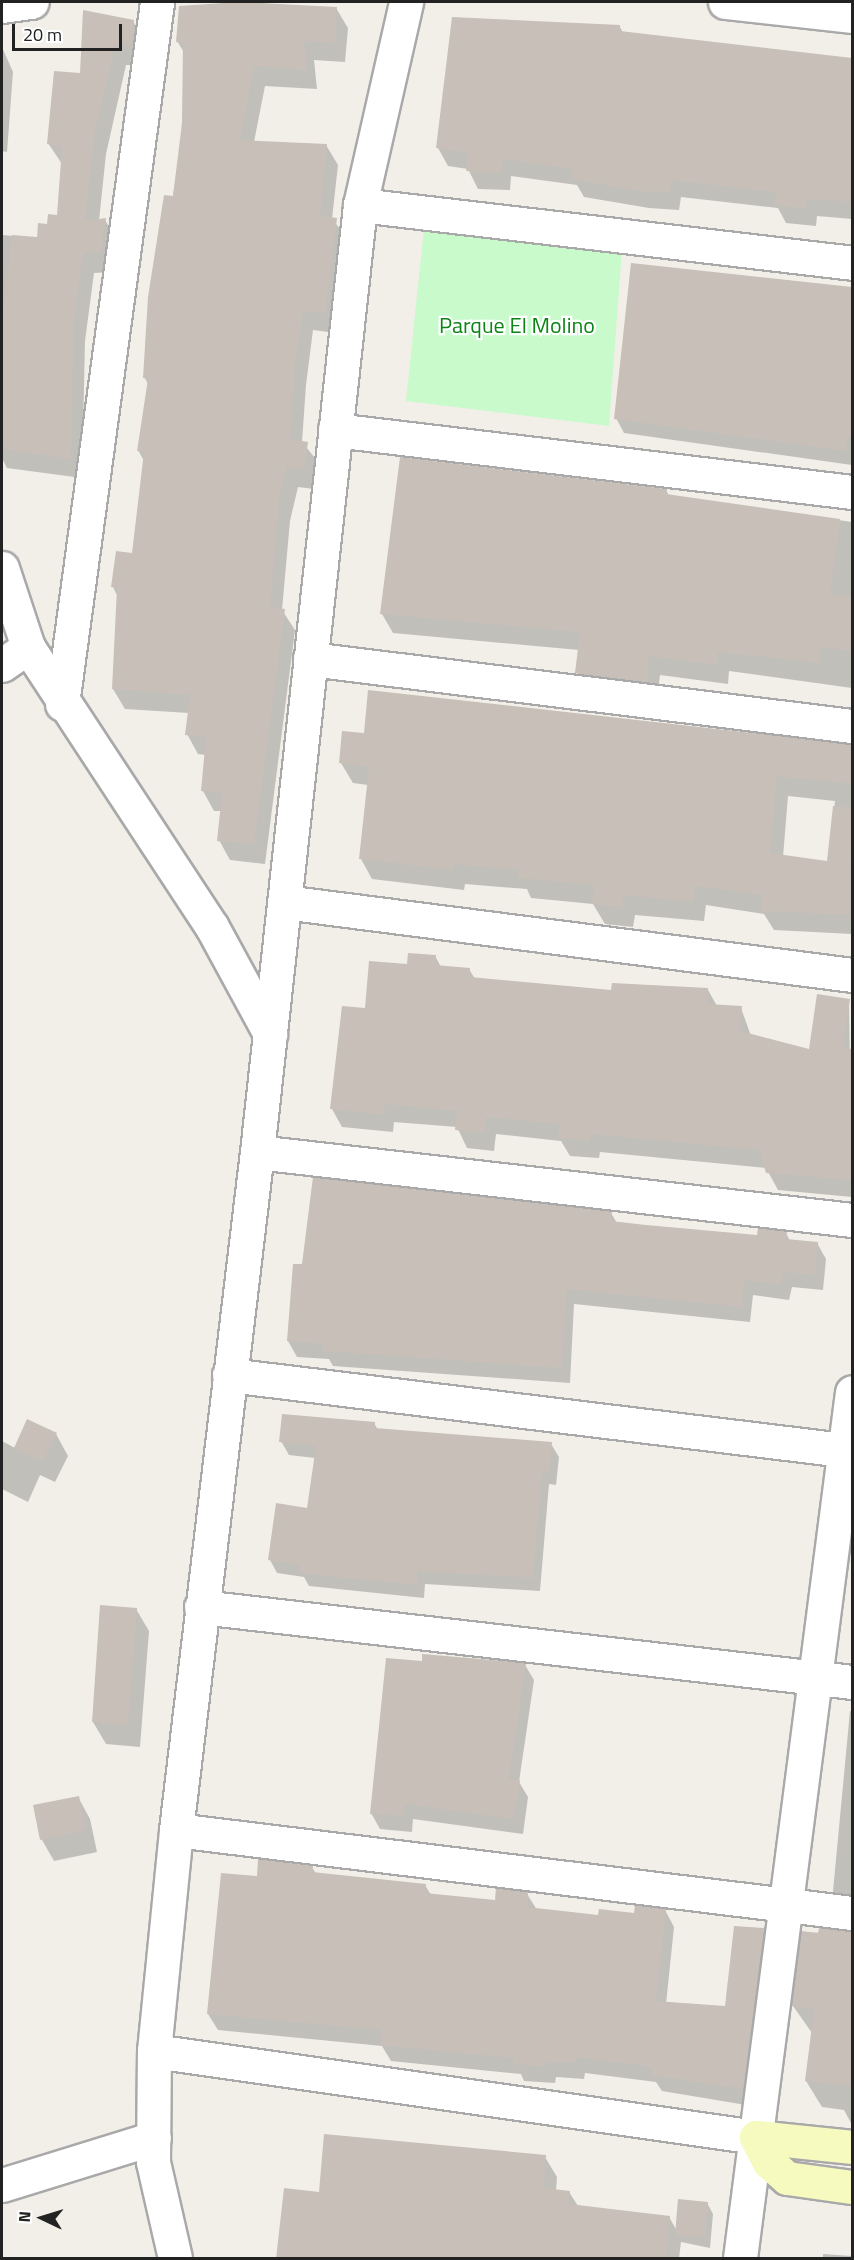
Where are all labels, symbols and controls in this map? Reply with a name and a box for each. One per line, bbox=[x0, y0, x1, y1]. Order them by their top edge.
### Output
scale bar bbox=[15, 12, 124, 50]
text: 20 m bbox=[23, 21, 62, 48]
park label: Parque El Molino bbox=[439, 313, 595, 339]
north arrow bbox=[12, 2188, 72, 2248]
text: N bbox=[12, 2210, 36, 2223]

